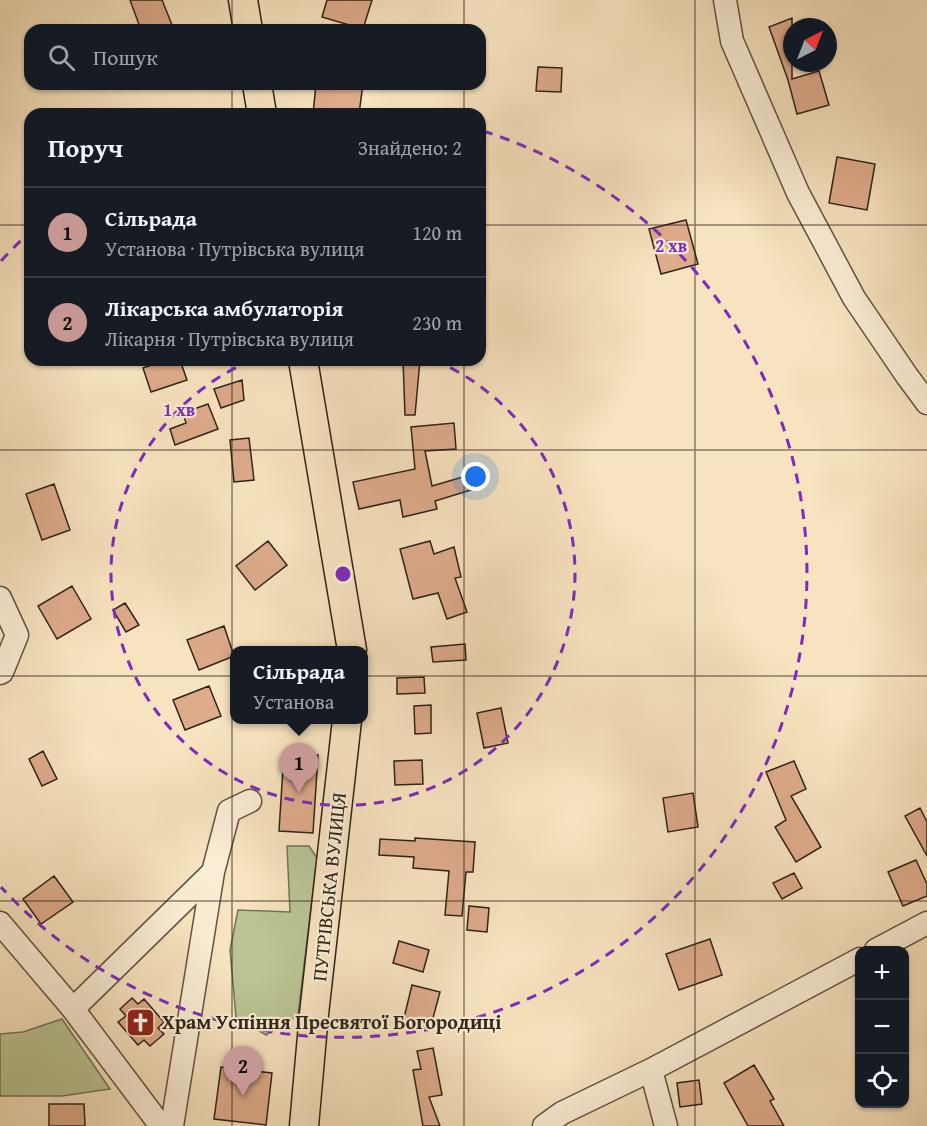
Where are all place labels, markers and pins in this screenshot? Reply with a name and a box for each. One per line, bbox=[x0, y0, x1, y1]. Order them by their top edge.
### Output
centre of rings bbox=[333, 564, 353, 584]
pin: 1 bbox=[280, 744, 318, 793]
church icon: Храм Успіння Пресвятої Богородиці bbox=[125, 1006, 157, 1038]
place label: Храм Успіння Пресвятої Богородиці bbox=[162, 1007, 502, 1036]
pin: 2 bbox=[224, 1046, 262, 1096]

